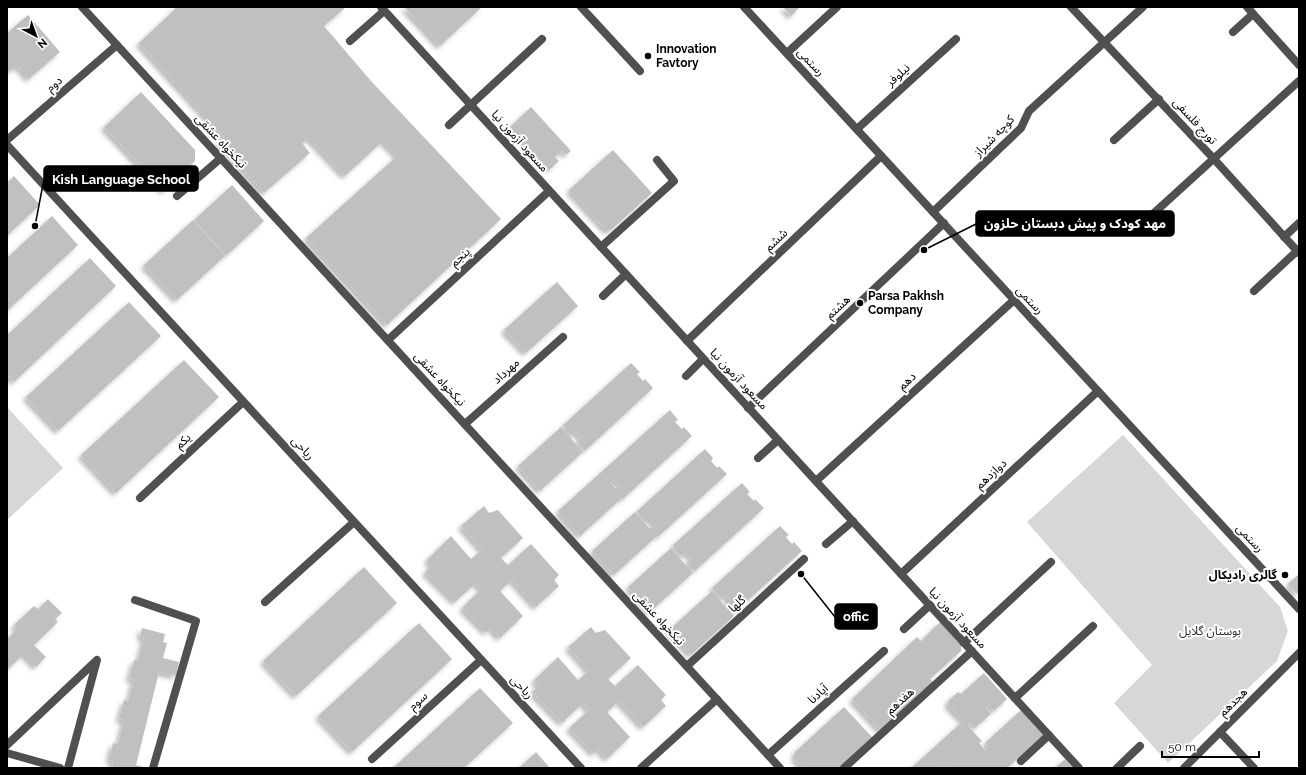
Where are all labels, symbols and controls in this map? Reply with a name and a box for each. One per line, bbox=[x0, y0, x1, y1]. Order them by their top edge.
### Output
north arrow bbox=[16, 16, 56, 56]
text: N bbox=[35, 36, 50, 51]
place label: Innovation Favtory bbox=[656, 42, 716, 70]
street label: رستمی bbox=[794, 45, 828, 79]
marker: Innovation Favtory bbox=[643, 51, 653, 61]
street label: نیلوفر bbox=[883, 61, 913, 90]
street label: دوم bbox=[43, 73, 66, 96]
street label: تورج فلسفی bbox=[1169, 95, 1220, 149]
street label: مسعود آزمون نیا bbox=[489, 107, 551, 175]
street label: نیکخواه عشقی bbox=[192, 111, 250, 171]
street label: کوچه شیراز bbox=[970, 112, 1019, 161]
callout: Kish Language School bbox=[44, 166, 198, 191]
text: Kish Language School bbox=[52, 172, 191, 187]
callout: مهد کودک و پیش دبستان حلزون bbox=[976, 211, 1174, 236]
text: مهد کودک و پیش دبستان حلزون bbox=[984, 216, 1166, 232]
street label: ششم bbox=[762, 226, 792, 256]
street label: پنجم bbox=[447, 244, 474, 271]
street label: رستمی bbox=[1013, 283, 1047, 317]
place label: Parsa Pakhsh Company bbox=[868, 289, 944, 317]
street label: هشتم bbox=[823, 292, 855, 323]
marker: Parsa Pakhsh Company bbox=[855, 298, 865, 308]
street label: مسعود آزمون نیا bbox=[707, 346, 771, 412]
street label: نیکخواه عشقی bbox=[411, 349, 469, 409]
street label: مهرداد bbox=[490, 355, 522, 387]
street label: دهم bbox=[895, 369, 920, 394]
street label: یکم bbox=[172, 430, 195, 453]
street label: ریاحی bbox=[289, 433, 317, 463]
street label: دوازدهم bbox=[973, 456, 1011, 493]
street label: رستمی bbox=[1233, 521, 1267, 555]
place label: گالری رادیکال bbox=[1209, 568, 1278, 582]
marker: گالری رادیکال bbox=[1280, 570, 1290, 580]
street label: مسعود آزمون نیا bbox=[926, 585, 990, 651]
street label: نیکخواه عشقی bbox=[630, 588, 688, 648]
street label: گلها bbox=[726, 592, 749, 615]
callout: offic bbox=[835, 604, 877, 629]
text: offic bbox=[843, 609, 870, 624]
park label: بوستان گلایل bbox=[1179, 624, 1241, 638]
street label: ریاحی bbox=[508, 672, 536, 702]
street label: آپادنا bbox=[805, 681, 832, 707]
street label: هفدهم bbox=[883, 685, 918, 719]
street label: هجدهم bbox=[1216, 685, 1252, 721]
street label: سوم bbox=[406, 689, 432, 715]
scale bar bbox=[1162, 733, 1259, 759]
text: 50 m bbox=[1168, 740, 1196, 754]

